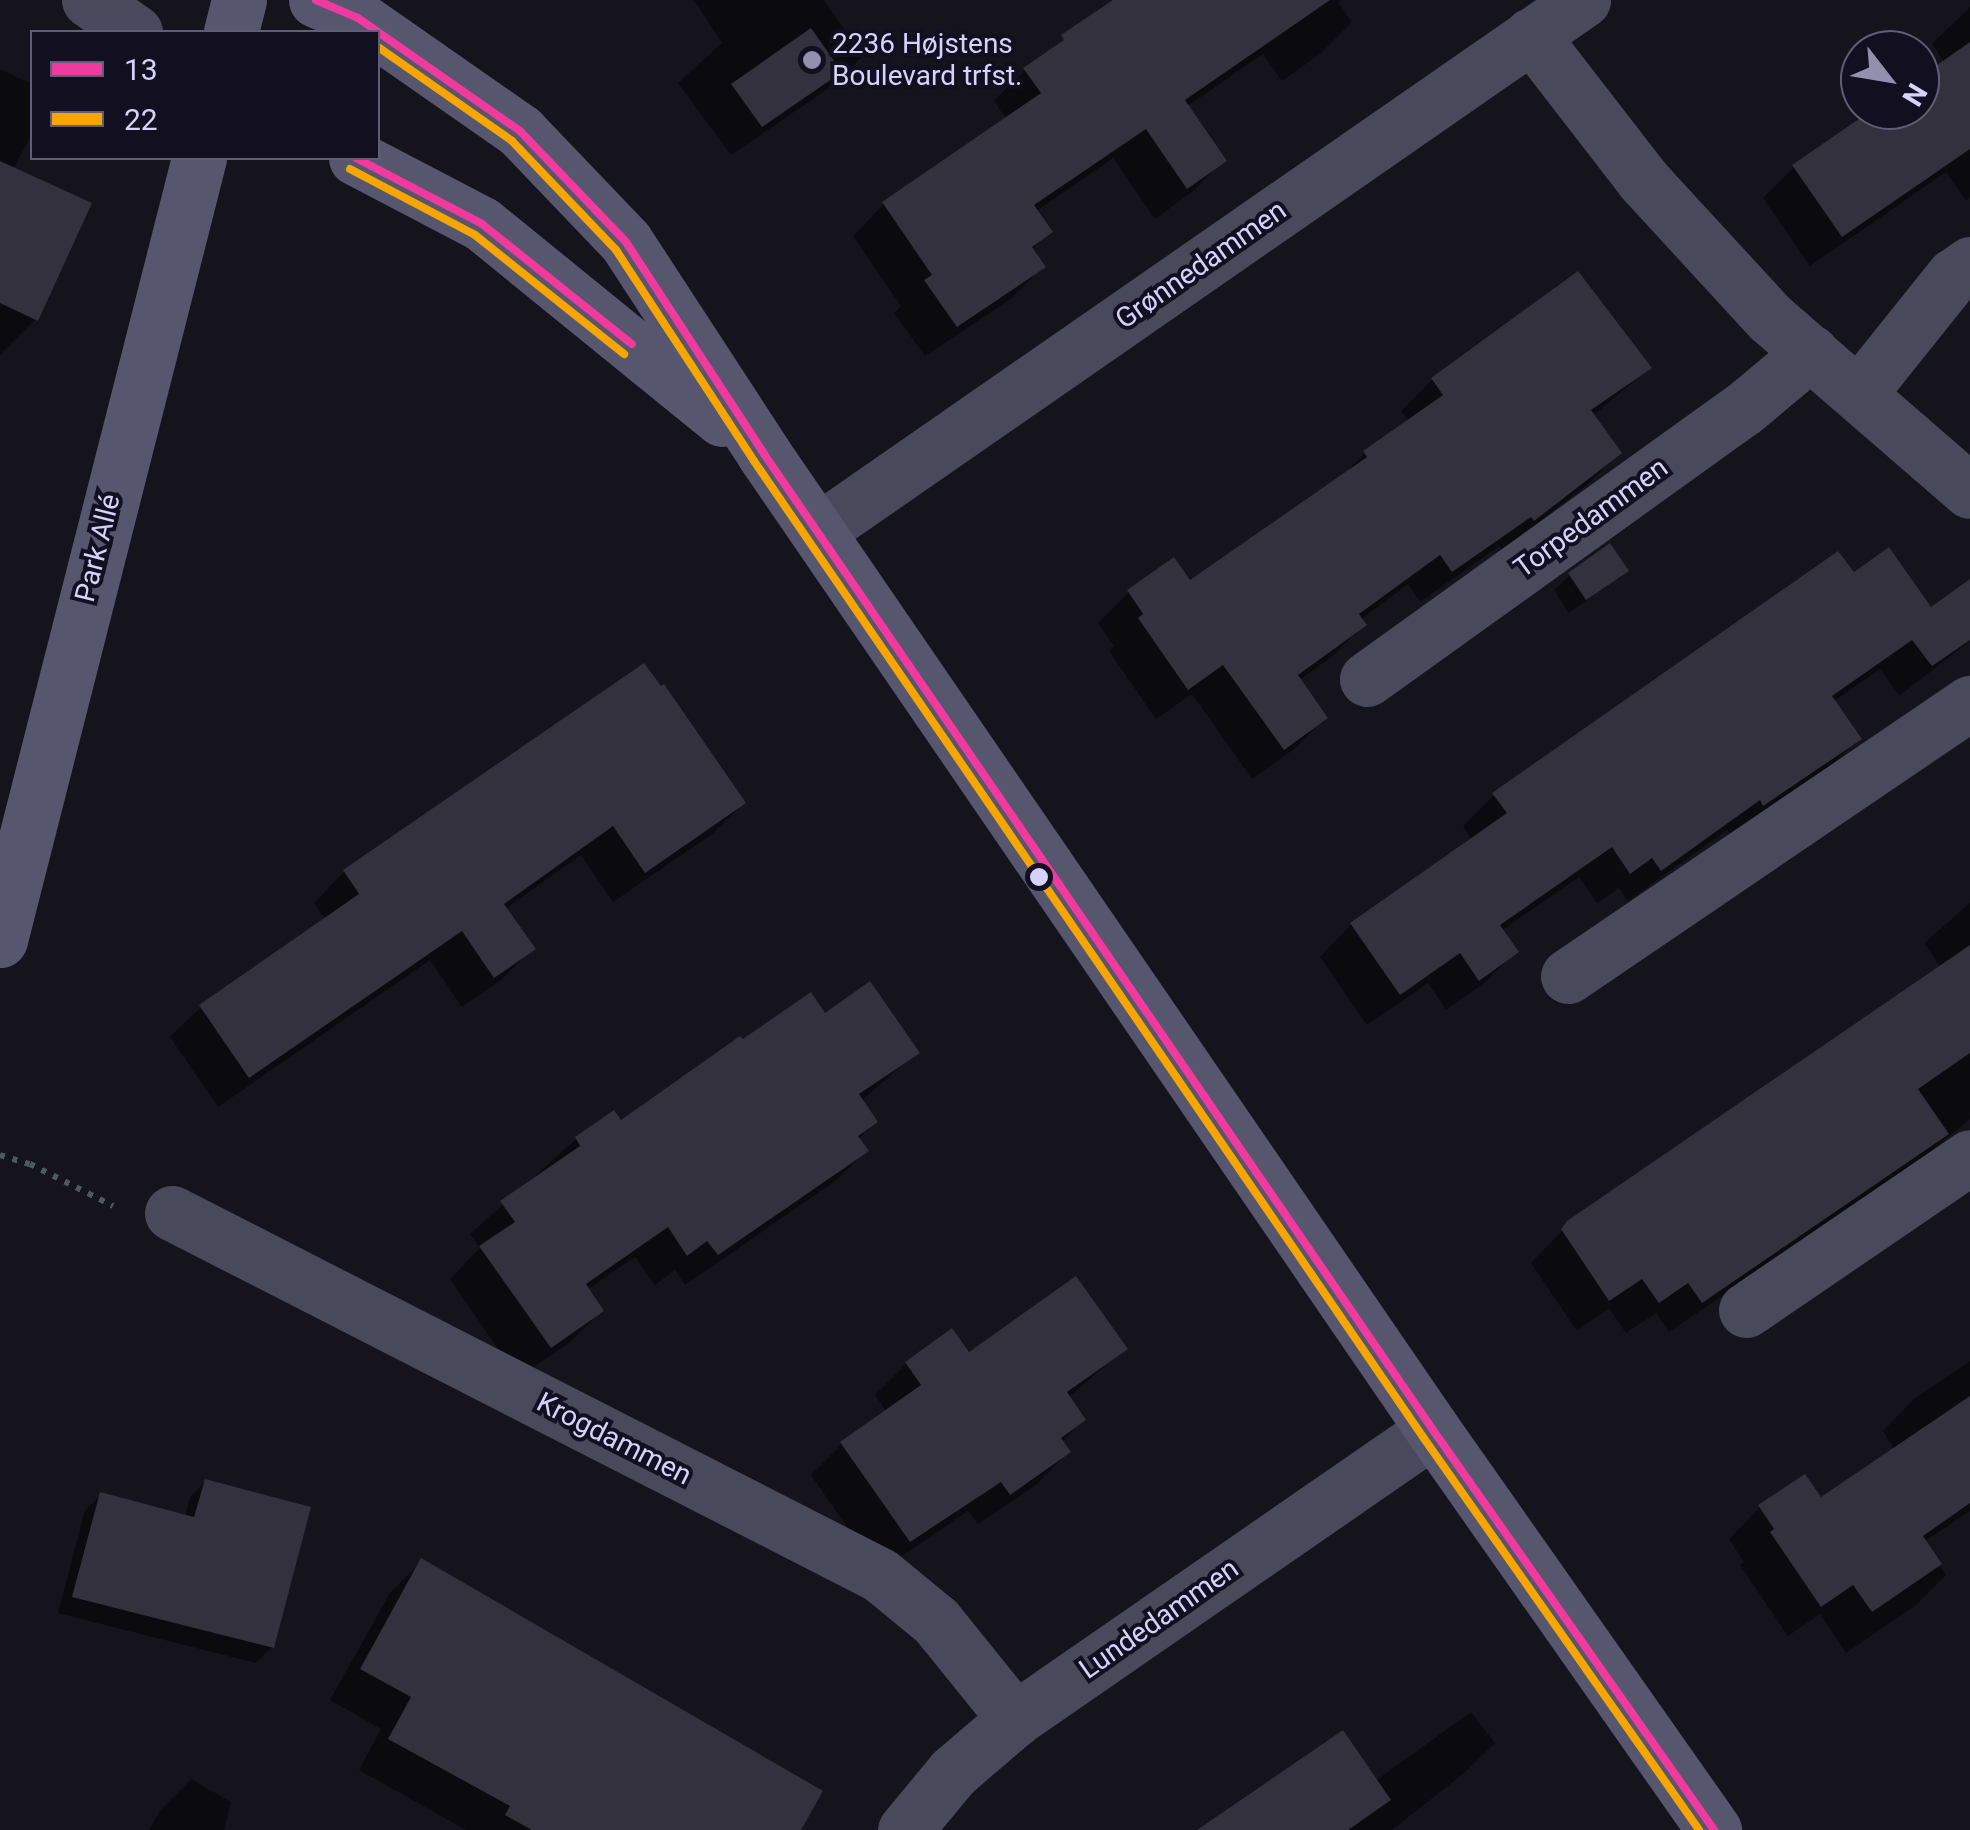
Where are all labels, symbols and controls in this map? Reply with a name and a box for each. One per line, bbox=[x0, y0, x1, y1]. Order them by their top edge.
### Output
place label: 2236 Højstens Boulevard trfst. bbox=[832, 27, 1022, 93]
legend bbox=[30, 30, 380, 160]
north arrow bbox=[1840, 30, 1940, 130]
marker: 2236 Højstens Boulevard trfst. bbox=[801, 49, 823, 71]
text: 13 bbox=[124, 52, 158, 87]
text: N bbox=[1895, 78, 1934, 112]
text: 22 bbox=[124, 102, 158, 137]
street label: Grønnedammen bbox=[1109, 194, 1293, 336]
street label: Torpedammen bbox=[1508, 451, 1674, 585]
street label: Park Allé bbox=[68, 491, 128, 605]
unlabelled marker bbox=[1029, 867, 1049, 887]
street label: Krogdammen bbox=[531, 1386, 697, 1492]
street label: Lundedammen bbox=[1073, 1552, 1245, 1686]

